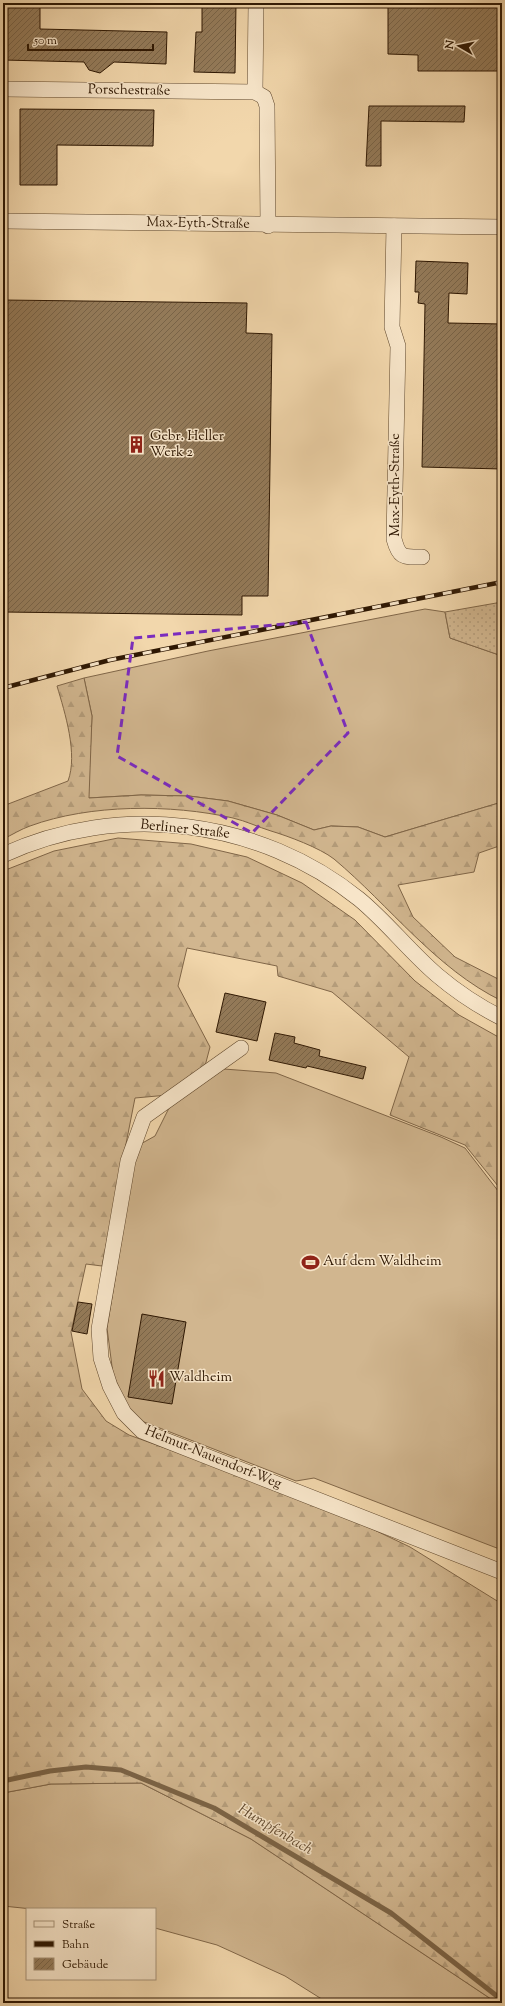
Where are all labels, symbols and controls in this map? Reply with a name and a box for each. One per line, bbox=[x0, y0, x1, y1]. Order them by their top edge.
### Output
scale bar bbox=[28, 26, 153, 52]
north arrow bbox=[439, 26, 479, 66]
text: 50 m bbox=[33, 32, 57, 50]
text: N bbox=[441, 39, 459, 51]
street label: Porschestraße bbox=[88, 80, 170, 102]
street label: Max-Eyth-Straße bbox=[146, 213, 250, 235]
place label: Gebr. Heller Werk 2 bbox=[150, 427, 225, 463]
street label: Max-Eyth-Straße bbox=[386, 433, 406, 537]
building icon: Gebr. Heller Werk 2 bbox=[127, 435, 147, 455]
street label: Berliner Straße bbox=[139, 815, 231, 845]
sports icon: Auf dem Waldheim bbox=[300, 1252, 320, 1272]
place label: Auf dem Waldheim bbox=[323, 1252, 442, 1272]
restaurant icon: Waldheim bbox=[146, 1368, 166, 1388]
place label: Waldheim bbox=[169, 1368, 232, 1388]
street label: Helmut-Nauendorf-Weg bbox=[141, 1421, 285, 1495]
water label: Humpfenbach bbox=[234, 1799, 317, 1861]
legend bbox=[26, 1908, 156, 1980]
text: Straße bbox=[62, 1916, 96, 1934]
text: Bahn bbox=[62, 1936, 89, 1954]
text: Gebäude bbox=[62, 1956, 109, 1974]

